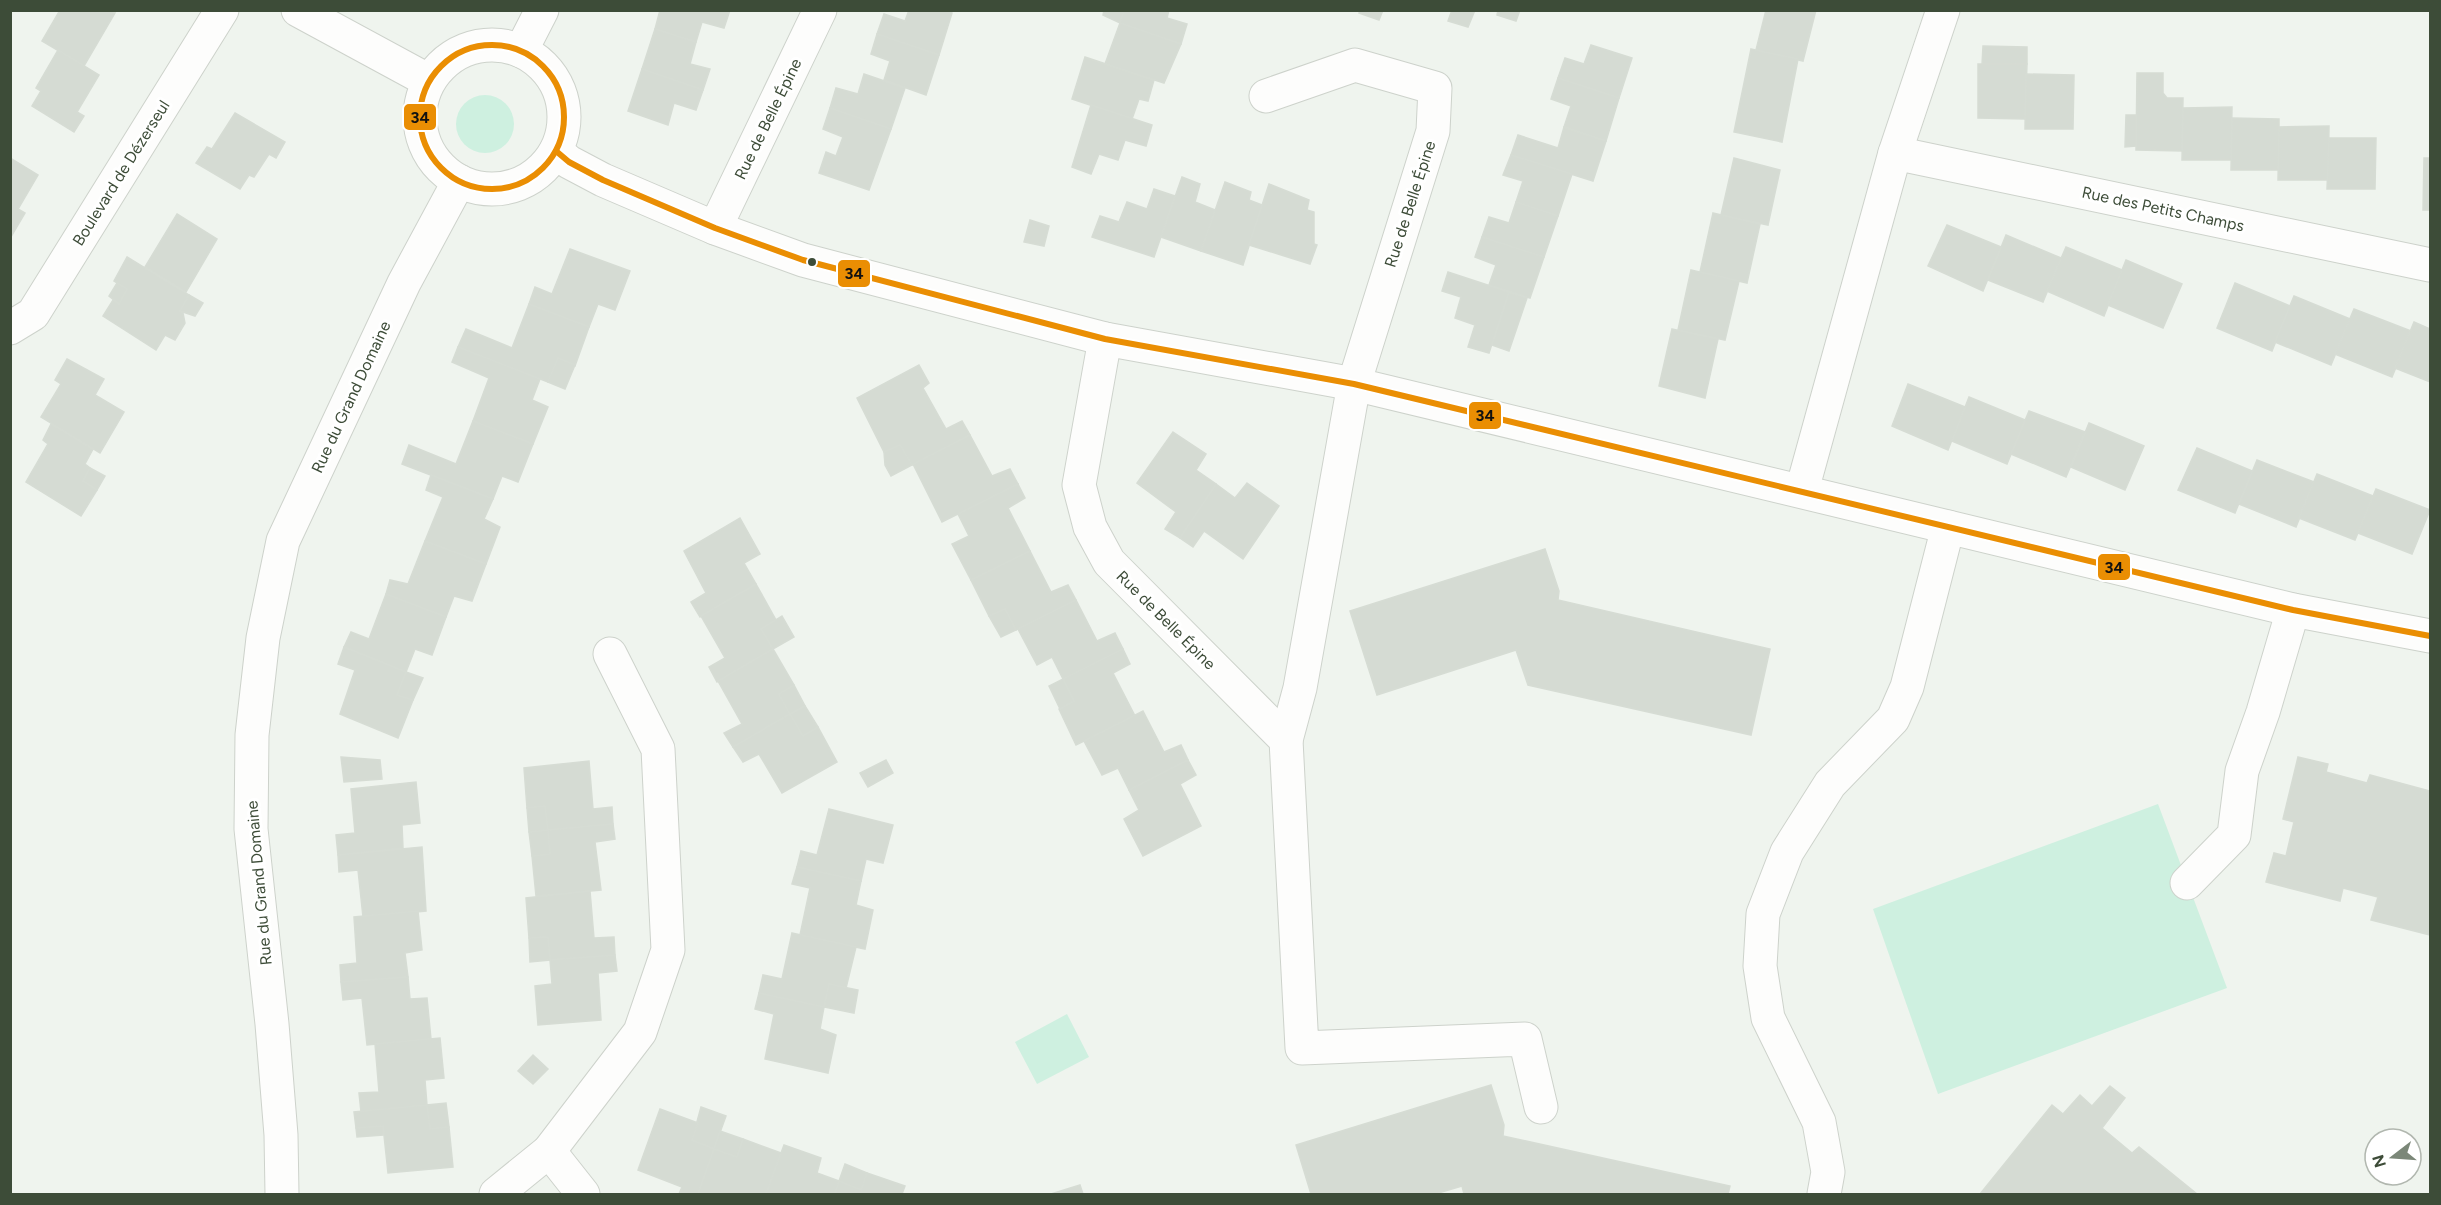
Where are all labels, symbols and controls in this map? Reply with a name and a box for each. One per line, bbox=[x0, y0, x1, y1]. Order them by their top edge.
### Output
street label: Rue de Belle Épine bbox=[730, 55, 806, 183]
street label: Boulevard de Dézerseul bbox=[69, 97, 173, 249]
line badge: 34 bbox=[403, 103, 437, 131]
text: 34 bbox=[410, 108, 430, 127]
street label: Rue de Belle Épine bbox=[1381, 138, 1440, 270]
street label: Rue des Petits Champs bbox=[2080, 183, 2246, 235]
unlabelled marker bbox=[806, 256, 818, 268]
line badge: 34 bbox=[837, 259, 871, 288]
text: 34 bbox=[844, 264, 864, 283]
street label: Rue du Grand Domaine bbox=[307, 318, 395, 476]
line badge: 34 bbox=[1468, 401, 1502, 430]
text: 34 bbox=[1475, 406, 1495, 425]
line badge: 34 bbox=[2097, 553, 2131, 581]
text: 34 bbox=[2104, 558, 2124, 577]
street label: Rue de Belle Épine bbox=[1113, 567, 1220, 674]
street label: Rue du Grand Domaine bbox=[242, 800, 276, 966]
north arrow bbox=[2363, 1127, 2423, 1187]
text: N bbox=[2368, 1153, 2390, 1170]

